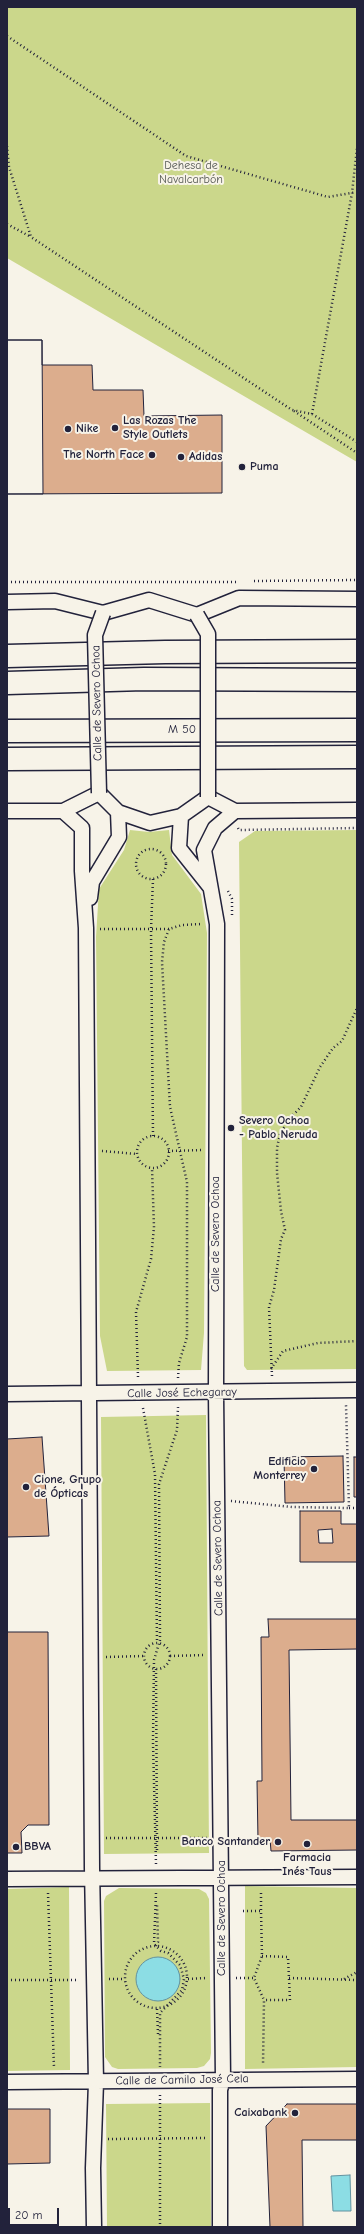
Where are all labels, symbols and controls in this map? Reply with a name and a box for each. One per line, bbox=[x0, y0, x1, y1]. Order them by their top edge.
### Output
park label: Dehesa de Navalcarbón bbox=[159, 159, 223, 187]
place label: Las Rozas The Style Outlets bbox=[123, 414, 196, 442]
place label: Nike bbox=[76, 422, 98, 436]
marker: Las Rozas The Style Outlets bbox=[110, 423, 120, 433]
marker: Nike bbox=[63, 424, 73, 434]
place label: The North Face bbox=[63, 448, 144, 462]
marker: The North Face bbox=[147, 450, 157, 460]
place label: Adidas bbox=[189, 450, 222, 464]
marker: Adidas bbox=[176, 452, 186, 462]
place label: Puma bbox=[250, 460, 278, 474]
marker: Puma bbox=[237, 462, 247, 472]
street label: Calle de Severo Ochoa bbox=[89, 645, 105, 761]
street label: M 50 bbox=[168, 723, 196, 737]
place label: Severo Ochoa - Pablo Neruda bbox=[239, 1114, 318, 1142]
marker: Severo Ochoa - Pablo Neruda bbox=[226, 1123, 236, 1133]
street label: Calle de Severo Ochoa bbox=[209, 1176, 223, 1292]
street label: Calle José Echegaray bbox=[127, 1385, 237, 1401]
place label: Edificio Monterrey bbox=[253, 1455, 306, 1483]
marker: Edificio Monterrey bbox=[309, 1464, 319, 1474]
place label: Cione, Grupo de Ópticas bbox=[34, 1473, 101, 1501]
marker: Cione, Grupo de Ópticas bbox=[21, 1482, 31, 1492]
street label: Calle de Severo Ochoa bbox=[210, 1500, 226, 1616]
place label: Banco Santander bbox=[182, 1835, 270, 1849]
marker: Banco Santander bbox=[273, 1837, 283, 1847]
marker: Farmacia Inés Taus bbox=[302, 1839, 312, 1849]
place label: BBVA bbox=[24, 1840, 51, 1854]
marker: BBVA bbox=[11, 1842, 21, 1852]
place label: Farmacia Inés Taus bbox=[282, 1851, 332, 1879]
street label: Calle de Severo Ochoa bbox=[215, 1860, 229, 1976]
street label: Calle de Camilo José Cela bbox=[115, 2072, 249, 2088]
place label: Caixabank bbox=[234, 2106, 287, 2120]
marker: Caixabank bbox=[290, 2108, 300, 2118]
scale bar bbox=[10, 2200, 61, 2226]
text: 20 m bbox=[15, 2208, 43, 2222]

